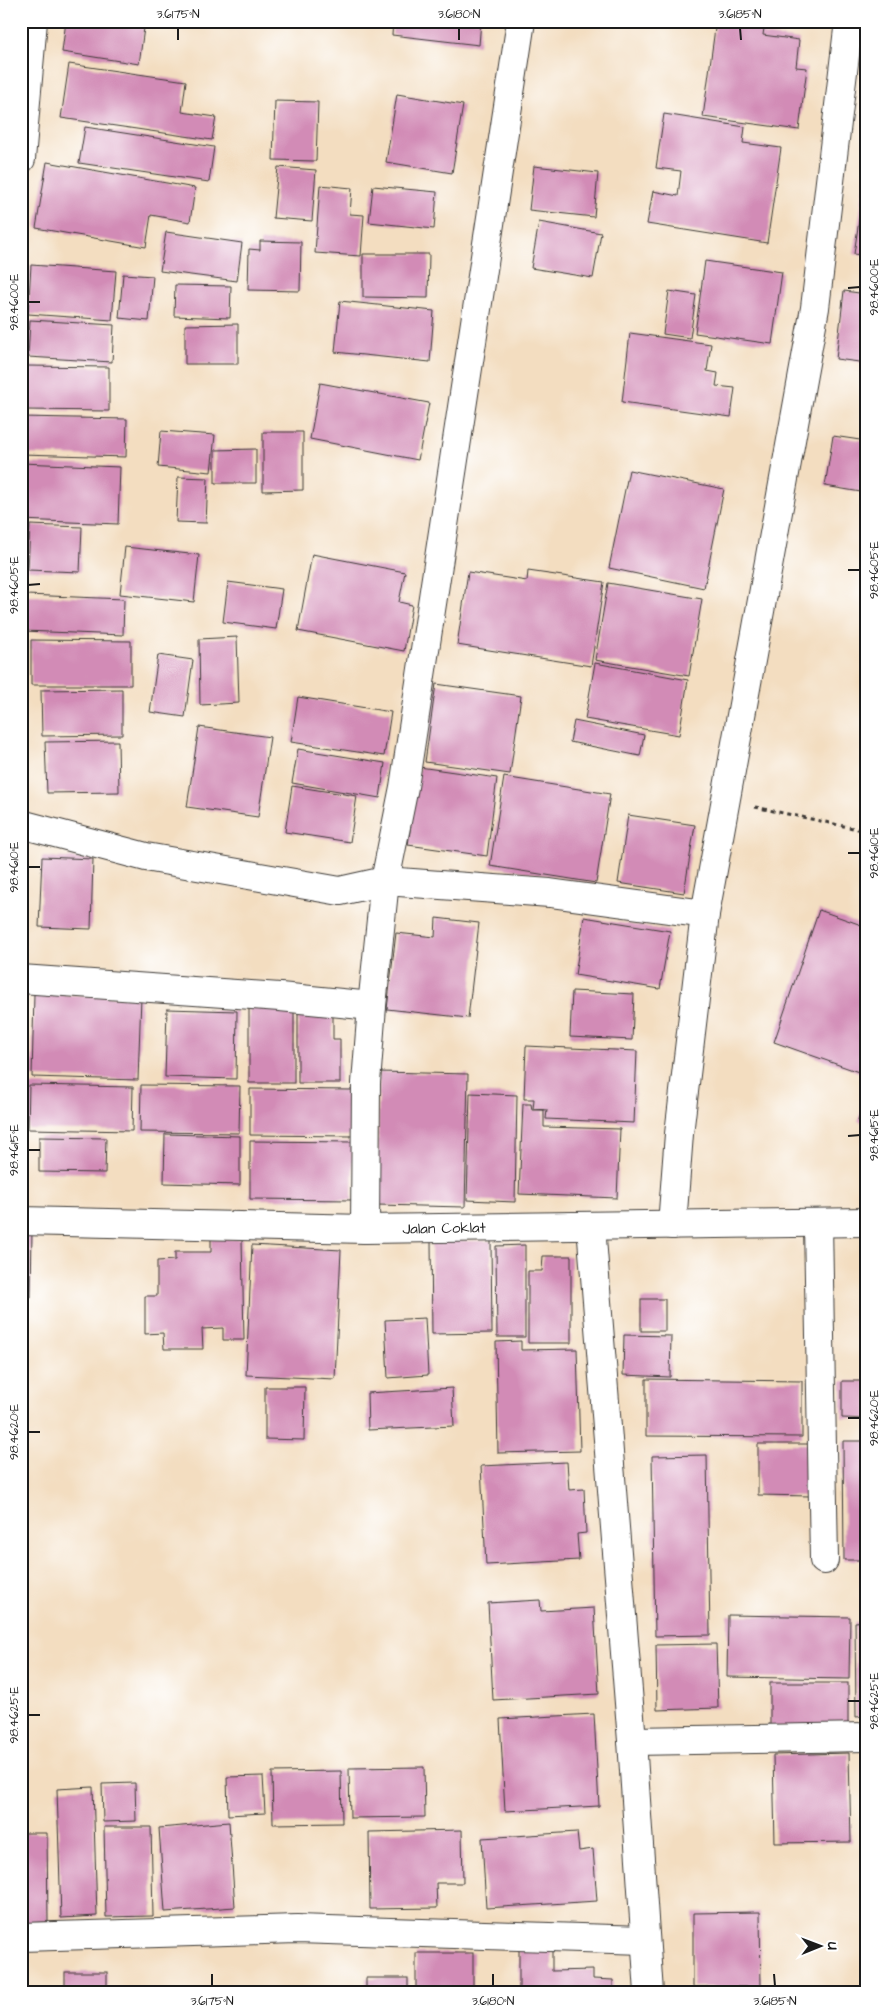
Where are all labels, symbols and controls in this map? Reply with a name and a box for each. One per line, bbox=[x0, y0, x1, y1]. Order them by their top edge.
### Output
text: 3.6175°N bbox=[157, 6, 200, 23]
text: 3.6180°N bbox=[438, 6, 481, 23]
text: 3.6185°N bbox=[718, 6, 762, 23]
text: 98.4600°E bbox=[866, 259, 883, 315]
text: 98.4600°E bbox=[6, 274, 23, 330]
text: 98.4605°E bbox=[866, 541, 883, 599]
text: 98.4605°E bbox=[6, 556, 23, 614]
text: 98.4610°E bbox=[866, 828, 883, 878]
text: 98.4610°E bbox=[6, 842, 23, 892]
text: 98.4615°E bbox=[866, 1109, 883, 1161]
text: 98.4615°E bbox=[6, 1124, 23, 1176]
street label: Jalan Coklat bbox=[402, 1217, 486, 1240]
text: 98.4620°E bbox=[866, 1390, 883, 1446]
text: 98.4620°E bbox=[6, 1404, 23, 1460]
text: 98.4625°E bbox=[866, 1672, 883, 1730]
text: 98.4625°E bbox=[6, 1686, 23, 1744]
north arrow bbox=[796, 1922, 846, 1972]
text: U bbox=[822, 1942, 842, 1950]
text: 3.6175°N bbox=[191, 1993, 234, 2010]
text: 3.6180°N bbox=[472, 1993, 515, 2010]
text: 3.6185°N bbox=[753, 1993, 797, 2010]

